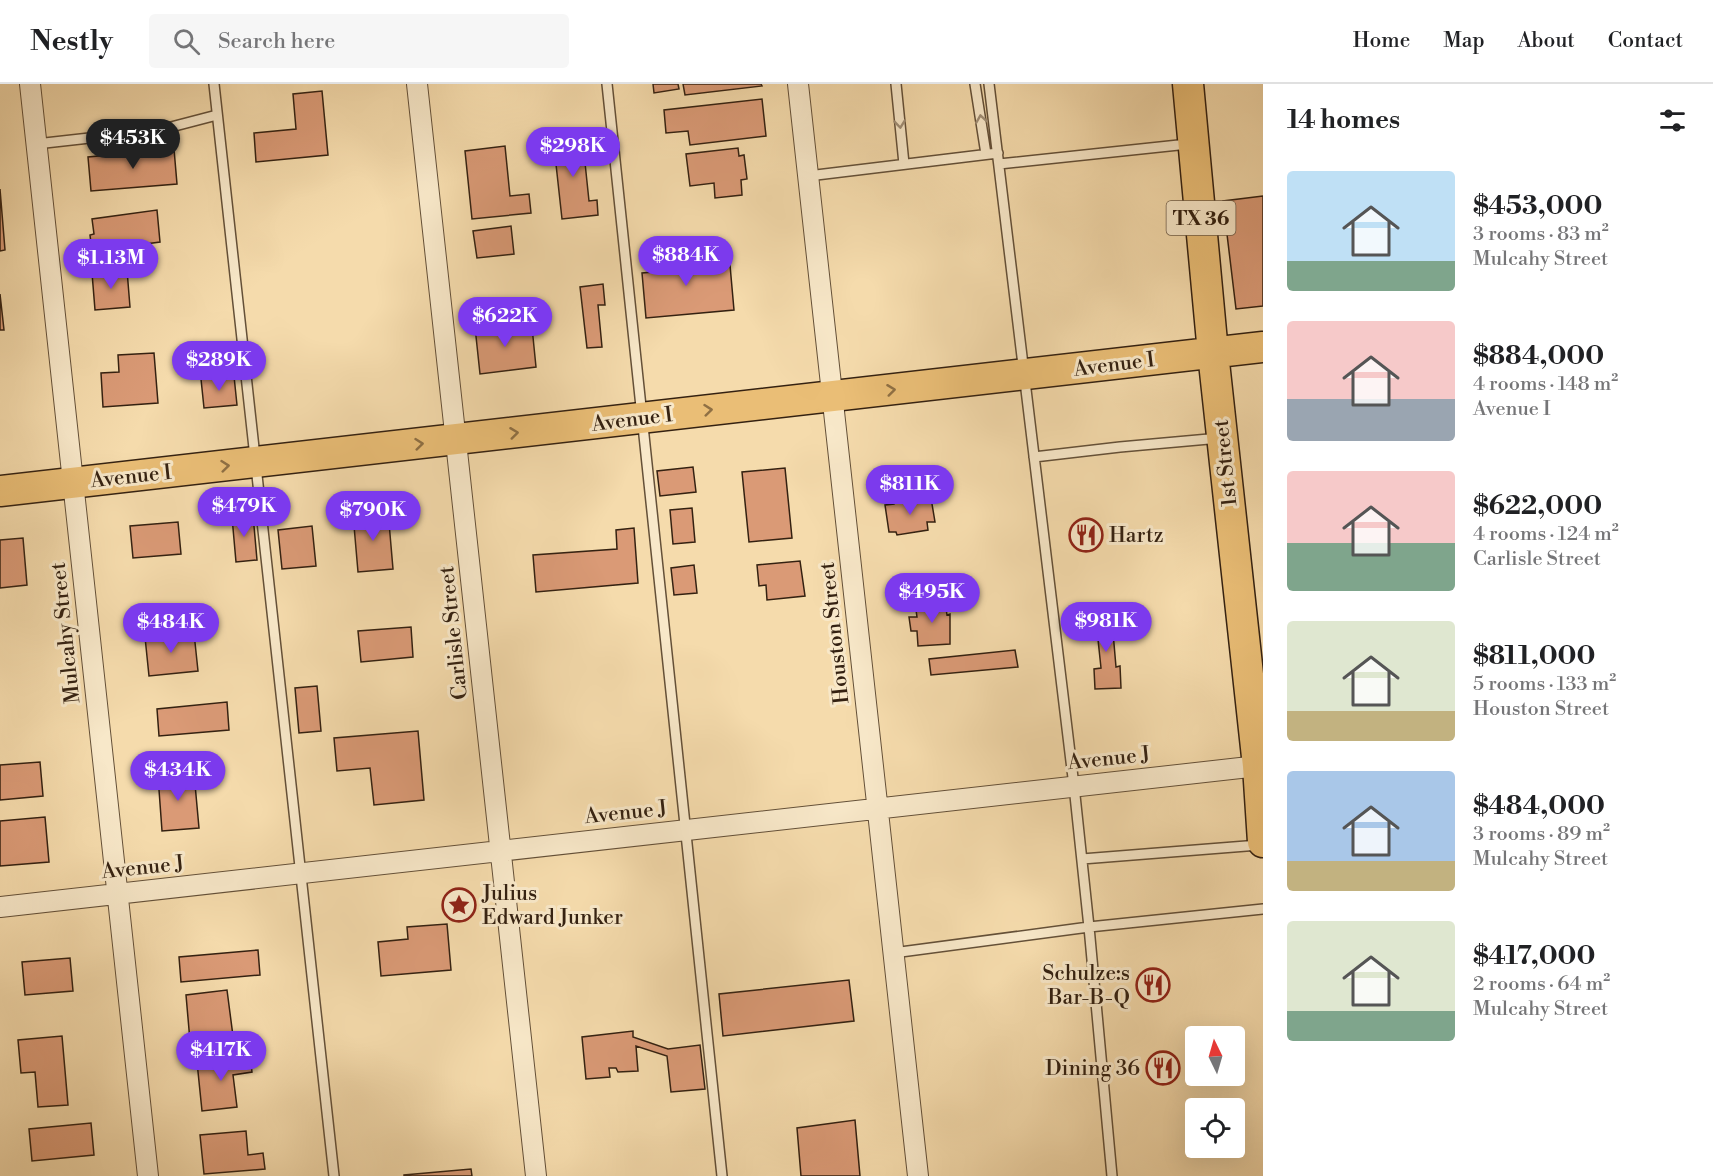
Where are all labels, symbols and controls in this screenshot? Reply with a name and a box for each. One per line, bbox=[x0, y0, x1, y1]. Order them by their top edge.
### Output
search box bbox=[149, 14, 569, 68]
text: Nestly bbox=[30, 24, 113, 59]
icon: search bbox=[170, 25, 203, 58]
text: Search here bbox=[218, 28, 335, 55]
text: Home bbox=[1353, 28, 1410, 54]
text: Map bbox=[1443, 28, 1485, 54]
text: About bbox=[1518, 28, 1575, 54]
text: Contact bbox=[1608, 28, 1683, 54]
text: 14 homes bbox=[1287, 104, 1400, 136]
icon: filters bbox=[1656, 104, 1689, 137]
one-way arrow bbox=[975, 115, 987, 124]
pin: $453K bbox=[91, 119, 175, 170]
one-way arrow bbox=[893, 120, 906, 129]
text: $453K bbox=[100, 126, 166, 151]
pin: $298K bbox=[531, 127, 615, 178]
text: $298K bbox=[540, 134, 606, 159]
text: $453,000 bbox=[1473, 190, 1602, 222]
icon: home bbox=[1335, 195, 1407, 267]
road number: TX 36 bbox=[1166, 201, 1236, 235]
text: 3 rooms · 83 m² bbox=[1473, 222, 1609, 247]
pin: $884K bbox=[644, 236, 728, 287]
pin: $1.13M bbox=[62, 239, 160, 290]
text: $884K bbox=[652, 243, 720, 268]
text: $1.13M bbox=[77, 246, 145, 271]
text: Mulcahy Street bbox=[1473, 247, 1608, 272]
pin: $622K bbox=[463, 297, 547, 348]
text: $622K bbox=[472, 304, 538, 329]
text: $884,000 bbox=[1473, 340, 1604, 372]
pin: $289K bbox=[177, 341, 261, 392]
icon: home bbox=[1335, 345, 1407, 417]
street label: Avenue I bbox=[1071, 347, 1156, 383]
text: $289K bbox=[186, 348, 252, 373]
text: 4 rooms · 148 m² bbox=[1473, 372, 1618, 397]
one-way arrow bbox=[886, 384, 895, 397]
text: Avenue I bbox=[1473, 397, 1551, 422]
street label: Avenue I bbox=[589, 402, 674, 438]
one-way arrow bbox=[703, 405, 712, 417]
street label: 1st Street bbox=[1208, 418, 1243, 508]
one-way arrow bbox=[510, 427, 519, 439]
one-way arrow bbox=[414, 438, 423, 450]
street label: Avenue I bbox=[88, 460, 173, 494]
one-way arrow bbox=[220, 460, 230, 472]
pin: $811K bbox=[868, 465, 952, 516]
text: $811K bbox=[880, 472, 940, 497]
pin: $479K bbox=[202, 487, 286, 538]
text: $622,000 bbox=[1473, 490, 1602, 522]
pin: $790K bbox=[331, 491, 415, 542]
text: $479K bbox=[212, 494, 276, 519]
icon: home bbox=[1335, 495, 1407, 567]
text: $790K bbox=[340, 498, 406, 523]
restaurant icon: Hartz bbox=[1068, 517, 1104, 553]
text: 4 rooms · 124 m² bbox=[1473, 522, 1619, 547]
place label: Hartz bbox=[1109, 523, 1164, 549]
text: Carlisle Street bbox=[1473, 547, 1601, 572]
street label: Mulcahy Street bbox=[46, 560, 86, 705]
street label: Houston Street bbox=[815, 560, 855, 705]
street label: Carlisle Street bbox=[434, 564, 474, 701]
pin: $495K bbox=[890, 573, 974, 624]
text: $495K bbox=[899, 580, 965, 605]
pin: $981K bbox=[1064, 602, 1148, 653]
pin: $484K bbox=[129, 603, 213, 654]
text: $981K bbox=[1075, 609, 1137, 634]
text: $484K bbox=[137, 610, 205, 635]
text: $811,000 bbox=[1473, 640, 1595, 672]
icon: home bbox=[1335, 645, 1407, 717]
text: 5 rooms · 133 m² bbox=[1473, 672, 1616, 697]
text: Houston Street bbox=[1473, 697, 1609, 722]
street label: Avenue J bbox=[1065, 742, 1152, 776]
pin: $434K bbox=[136, 751, 220, 802]
text: $434K bbox=[144, 758, 212, 783]
text: $484,000 bbox=[1473, 790, 1605, 822]
icon: home bbox=[1335, 795, 1407, 867]
street label: Avenue J bbox=[582, 796, 669, 830]
text: 3 rooms · 89 m² bbox=[1473, 822, 1610, 847]
text: Mulcahy Street bbox=[1473, 847, 1608, 872]
street label: Avenue J bbox=[99, 851, 186, 885]
place label: Julius Edward Junker bbox=[481, 881, 623, 931]
place icon: Julius Edward Junker bbox=[441, 887, 477, 923]
text: $417,000 bbox=[1473, 940, 1595, 972]
icon: home bbox=[1335, 945, 1407, 1017]
place label: Schulze:s Bar-B-Q bbox=[1042, 961, 1130, 1011]
restaurant icon: Schulze:s Bar-B-Q bbox=[1135, 967, 1171, 1003]
text: 2 rooms · 64 m² bbox=[1473, 972, 1610, 997]
text: Mulcahy Street bbox=[1473, 997, 1608, 1022]
north arrow bbox=[1185, 1026, 1245, 1086]
map controls bbox=[1185, 1026, 1245, 1158]
pin: $417K bbox=[179, 1031, 263, 1082]
text: $417K bbox=[190, 1038, 252, 1063]
restaurant icon: Dining 36 bbox=[1145, 1050, 1181, 1086]
place label: Dining 36 bbox=[1045, 1056, 1140, 1082]
button: locate bbox=[1185, 1098, 1245, 1158]

